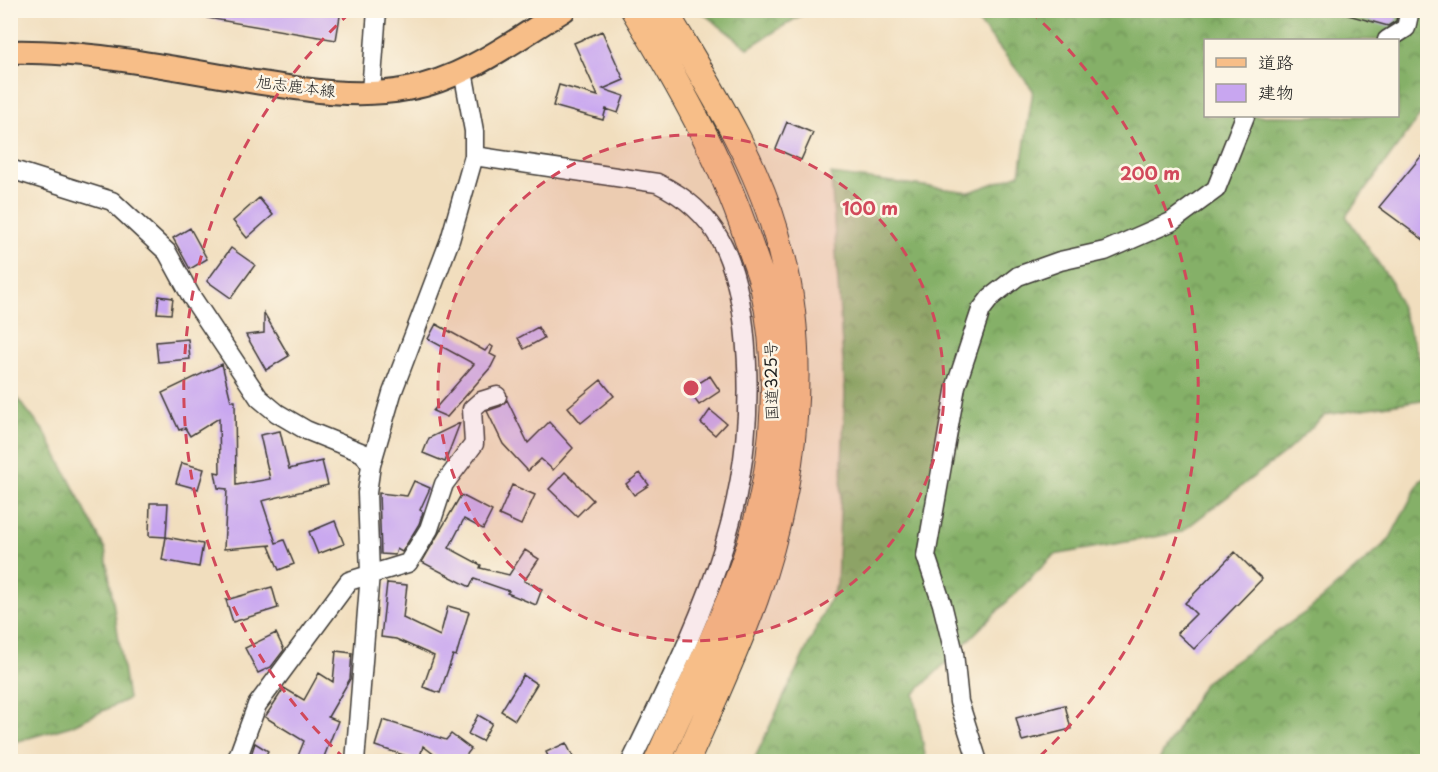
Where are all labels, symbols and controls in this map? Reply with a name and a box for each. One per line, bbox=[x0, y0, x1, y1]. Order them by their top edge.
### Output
legend bbox=[1204, 39, 1399, 117]
text: 道路 bbox=[1258, 48, 1294, 75]
street label: 旭志鹿本線 bbox=[255, 68, 337, 102]
text: 建物 bbox=[1258, 78, 1294, 105]
text: 200 m bbox=[1120, 159, 1180, 186]
text: 100 m bbox=[842, 194, 898, 221]
street label: 国道325号 bbox=[757, 341, 783, 421]
centre of rings bbox=[681, 378, 701, 398]

